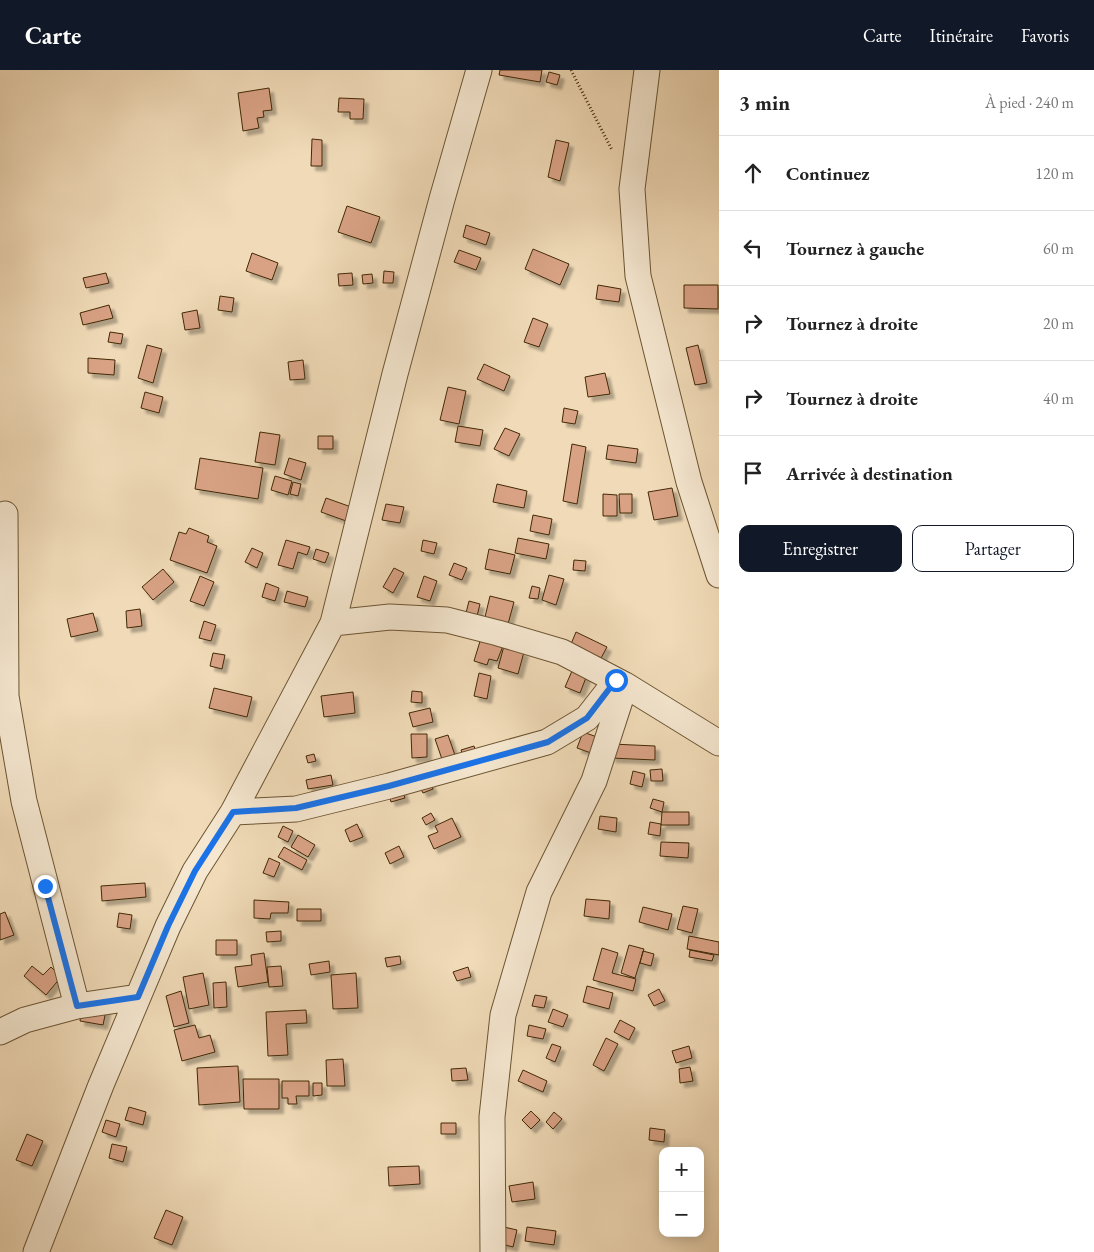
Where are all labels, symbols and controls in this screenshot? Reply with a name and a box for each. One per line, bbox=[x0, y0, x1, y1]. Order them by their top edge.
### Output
text: Carte bbox=[25, 20, 81, 51]
text: Carte bbox=[863, 24, 902, 47]
text: Itinéraire bbox=[930, 24, 993, 47]
text: Favoris bbox=[1021, 24, 1069, 47]
text: 3 min bbox=[739, 89, 790, 116]
text: À pied · 240 m bbox=[985, 92, 1074, 113]
icon: ahead bbox=[739, 159, 767, 187]
text: Continuez bbox=[786, 161, 870, 186]
text: 120 m bbox=[1035, 163, 1074, 184]
icon: left bbox=[739, 234, 767, 262]
text: Tournez à gauche bbox=[786, 236, 924, 261]
text: 60 m bbox=[1043, 238, 1074, 259]
icon: right bbox=[739, 309, 767, 337]
text: Tournez à droite bbox=[786, 311, 918, 336]
text: 20 m bbox=[1043, 313, 1074, 334]
icon: right bbox=[739, 384, 767, 412]
text: Tournez à droite bbox=[786, 386, 918, 411]
text: 40 m bbox=[1043, 388, 1074, 409]
icon: arrive bbox=[739, 459, 767, 487]
text: Arrivée à destination bbox=[786, 461, 953, 486]
button: Enregistrer bbox=[739, 525, 902, 572]
button: Partager bbox=[912, 525, 1074, 572]
route start bbox=[605, 669, 628, 692]
route end bbox=[34, 875, 57, 898]
map controls bbox=[659, 1147, 704, 1237]
button: + bbox=[659, 1147, 704, 1192]
button: − bbox=[659, 1192, 704, 1237]

